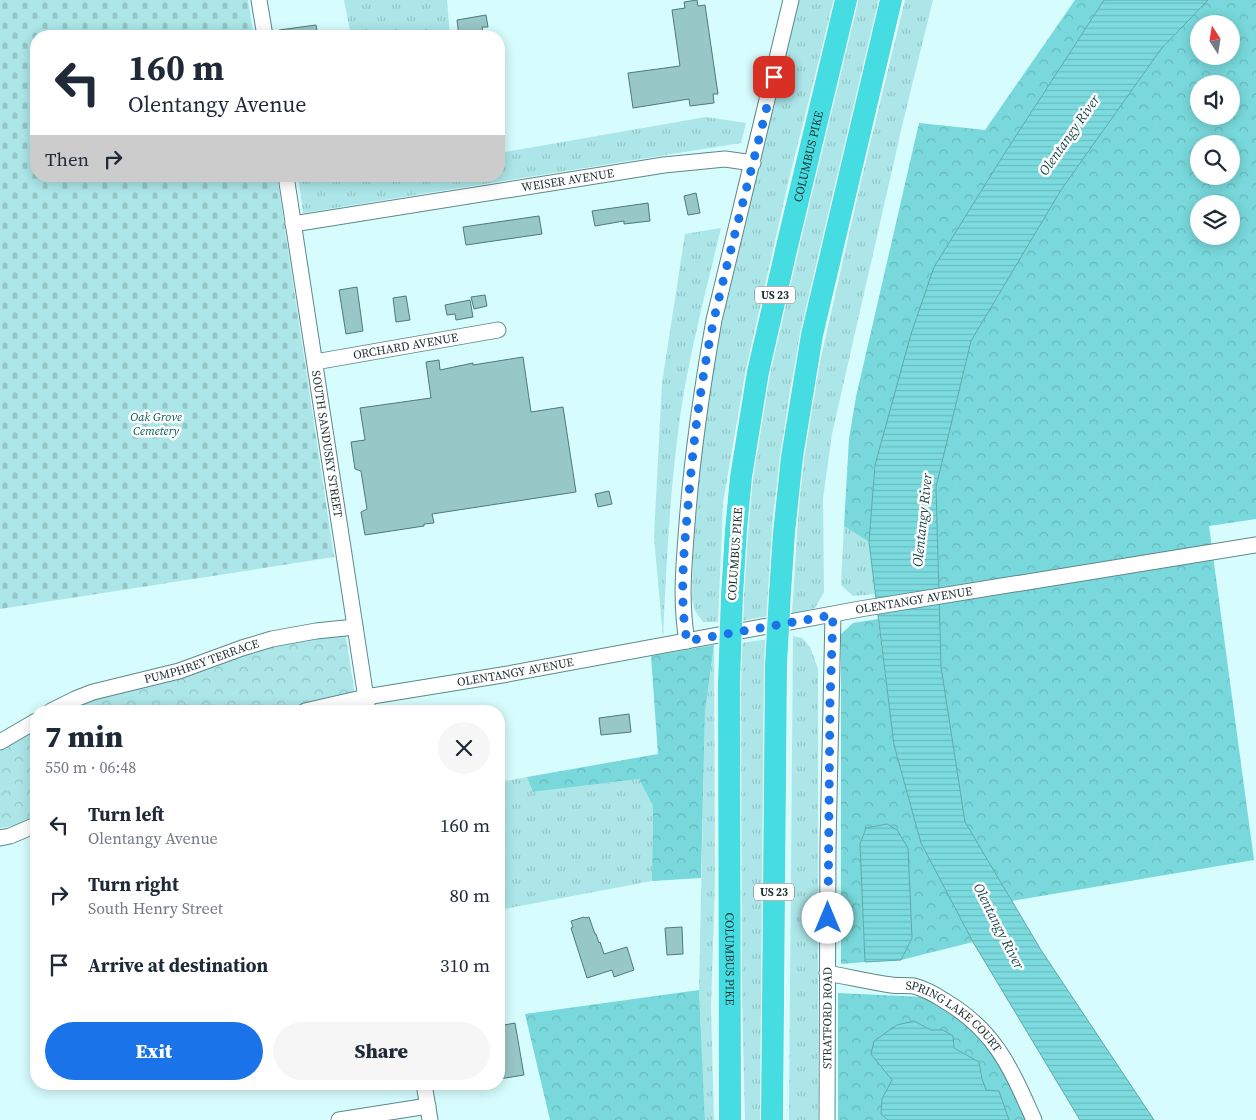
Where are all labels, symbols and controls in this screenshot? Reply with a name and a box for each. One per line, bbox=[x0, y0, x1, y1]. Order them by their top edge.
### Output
north arrow bbox=[1190, 15, 1240, 65]
map controls bbox=[1190, 15, 1240, 245]
text: 160 m bbox=[128, 44, 224, 92]
icon: left bbox=[45, 50, 110, 115]
pin bbox=[753, 56, 795, 98]
icon: arrive bbox=[760, 63, 788, 91]
button: sound bbox=[1190, 75, 1240, 125]
text: Olentangy Avenue bbox=[128, 89, 306, 119]
water label: Olentangy River bbox=[1034, 90, 1104, 179]
street label: COLUMBUS PIKE bbox=[790, 109, 827, 204]
button: search bbox=[1190, 135, 1240, 185]
icon: right bbox=[99, 145, 127, 173]
text: Then bbox=[45, 146, 89, 172]
street label: WEISER AVENUE bbox=[520, 165, 615, 196]
button: layers bbox=[1190, 195, 1240, 245]
road number: US 23 bbox=[755, 286, 795, 304]
street label: ORCHARD AVENUE bbox=[352, 329, 459, 363]
street label: SOUTH SANDUSKY STREET bbox=[308, 369, 346, 519]
park label: Oak Grove Cemetery bbox=[130, 409, 182, 439]
water label: Olentangy River bbox=[907, 472, 937, 568]
street label: COLUMBUS PIKE bbox=[724, 507, 746, 601]
street label: OLENTANGY AVENUE bbox=[854, 583, 973, 618]
street label: PUMPHREY TERRACE bbox=[142, 635, 261, 687]
street label: OLENTANGY AVENUE bbox=[456, 654, 575, 690]
text: 7 min bbox=[45, 716, 123, 757]
button: close bbox=[438, 722, 490, 774]
text: 550 m · 06:48 bbox=[45, 756, 136, 778]
text: Turn left bbox=[88, 801, 164, 827]
icon: left bbox=[45, 811, 73, 839]
text: 160 m bbox=[440, 812, 490, 838]
text: Olentangy Avenue bbox=[88, 827, 218, 849]
text: Turn right bbox=[88, 871, 179, 897]
water label: Olentangy River bbox=[969, 879, 1029, 973]
icon: right bbox=[45, 881, 73, 909]
text: 80 m bbox=[449, 882, 490, 908]
road number: US 23 bbox=[754, 884, 794, 900]
position arrow bbox=[801, 891, 853, 943]
text: South Henry Street bbox=[88, 897, 223, 919]
street label: COLUMBUS PIKE bbox=[722, 912, 738, 1006]
icon: arrive bbox=[45, 951, 73, 979]
text: Arrive at destination bbox=[88, 952, 268, 978]
text: 310 m bbox=[440, 952, 490, 978]
street label: STRATFORD ROAD bbox=[819, 967, 836, 1069]
street label: SPRING LAKE COURT bbox=[905, 977, 1006, 1056]
button: Exit bbox=[45, 1022, 263, 1080]
button: Share bbox=[273, 1022, 490, 1080]

